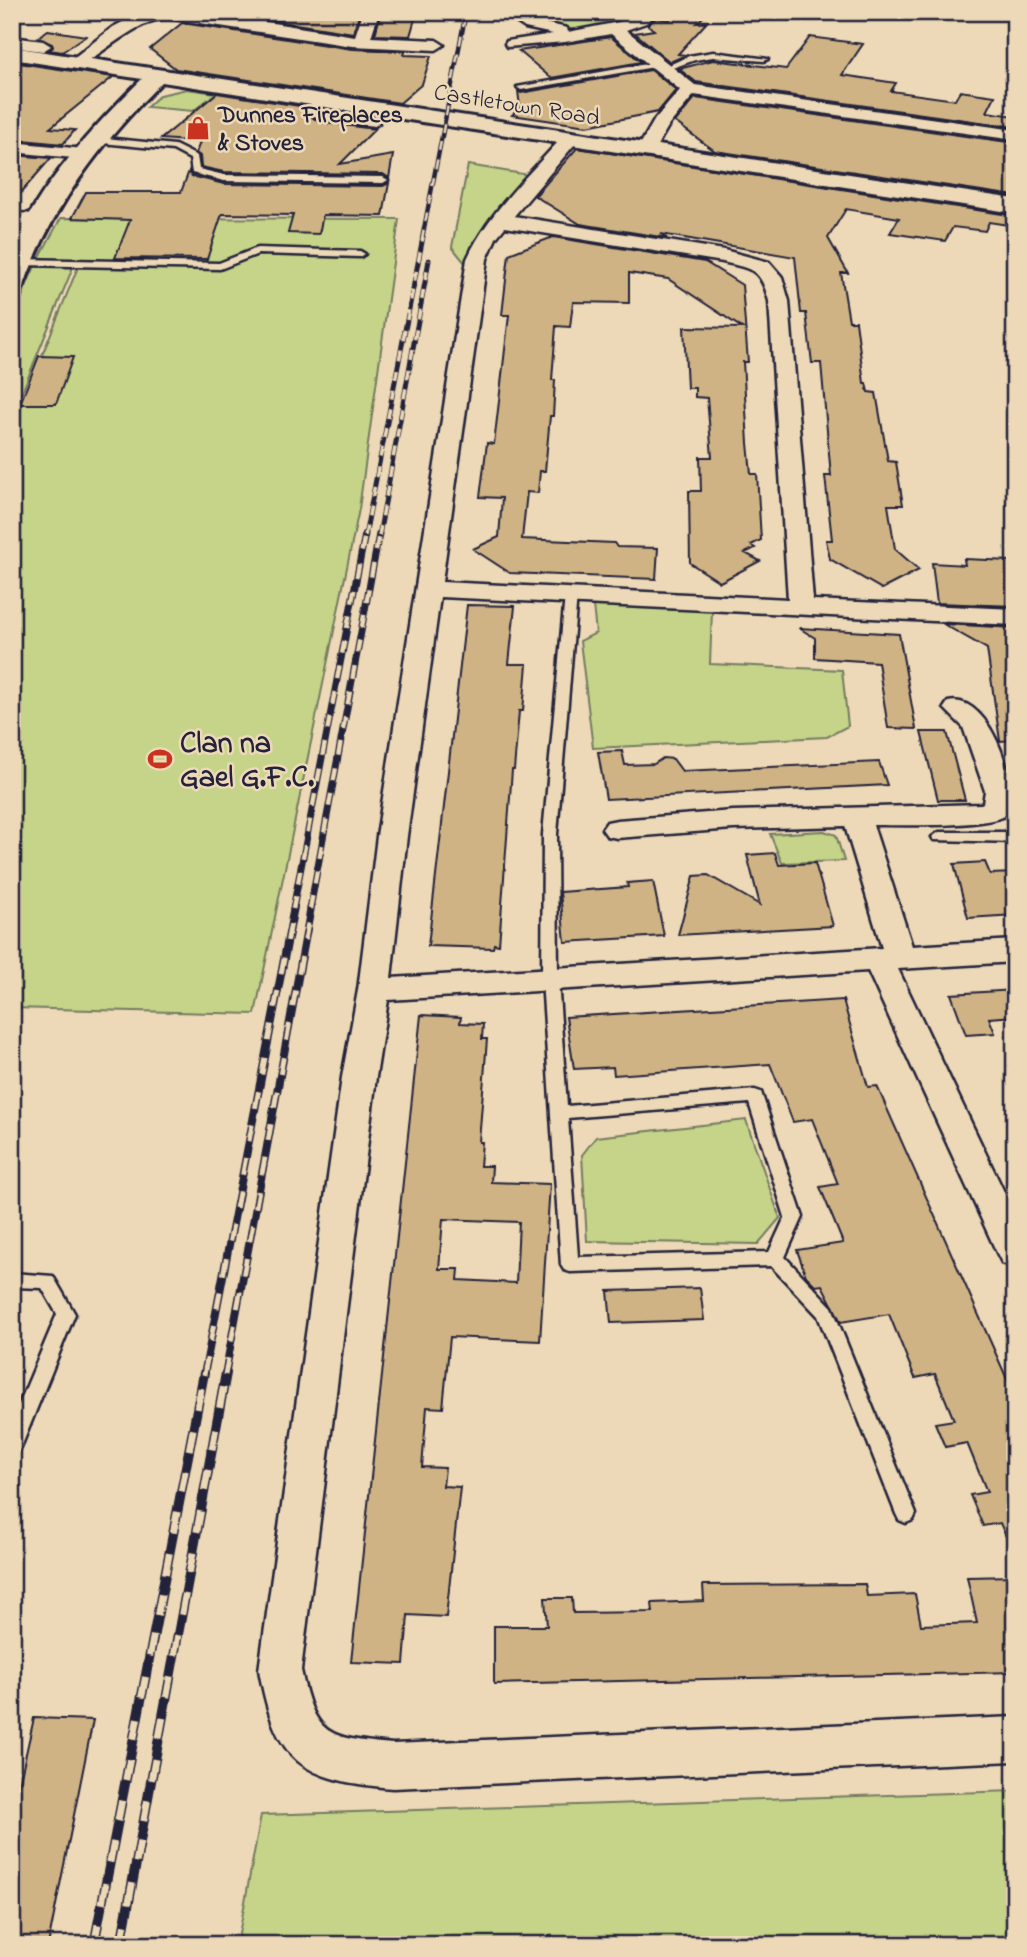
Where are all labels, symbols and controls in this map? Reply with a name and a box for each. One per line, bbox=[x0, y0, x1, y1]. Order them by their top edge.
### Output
street label: Castletown Road bbox=[431, 76, 603, 137]
place label: Dunnes Fireplaces & Stoves bbox=[217, 99, 403, 162]
shop icon: Dunnes Fireplaces & Stoves bbox=[184, 114, 212, 142]
place label: Clan na Gael G.F.C. bbox=[180, 723, 314, 801]
sports icon: Clan na Gael G.F.C. bbox=[146, 745, 174, 773]

